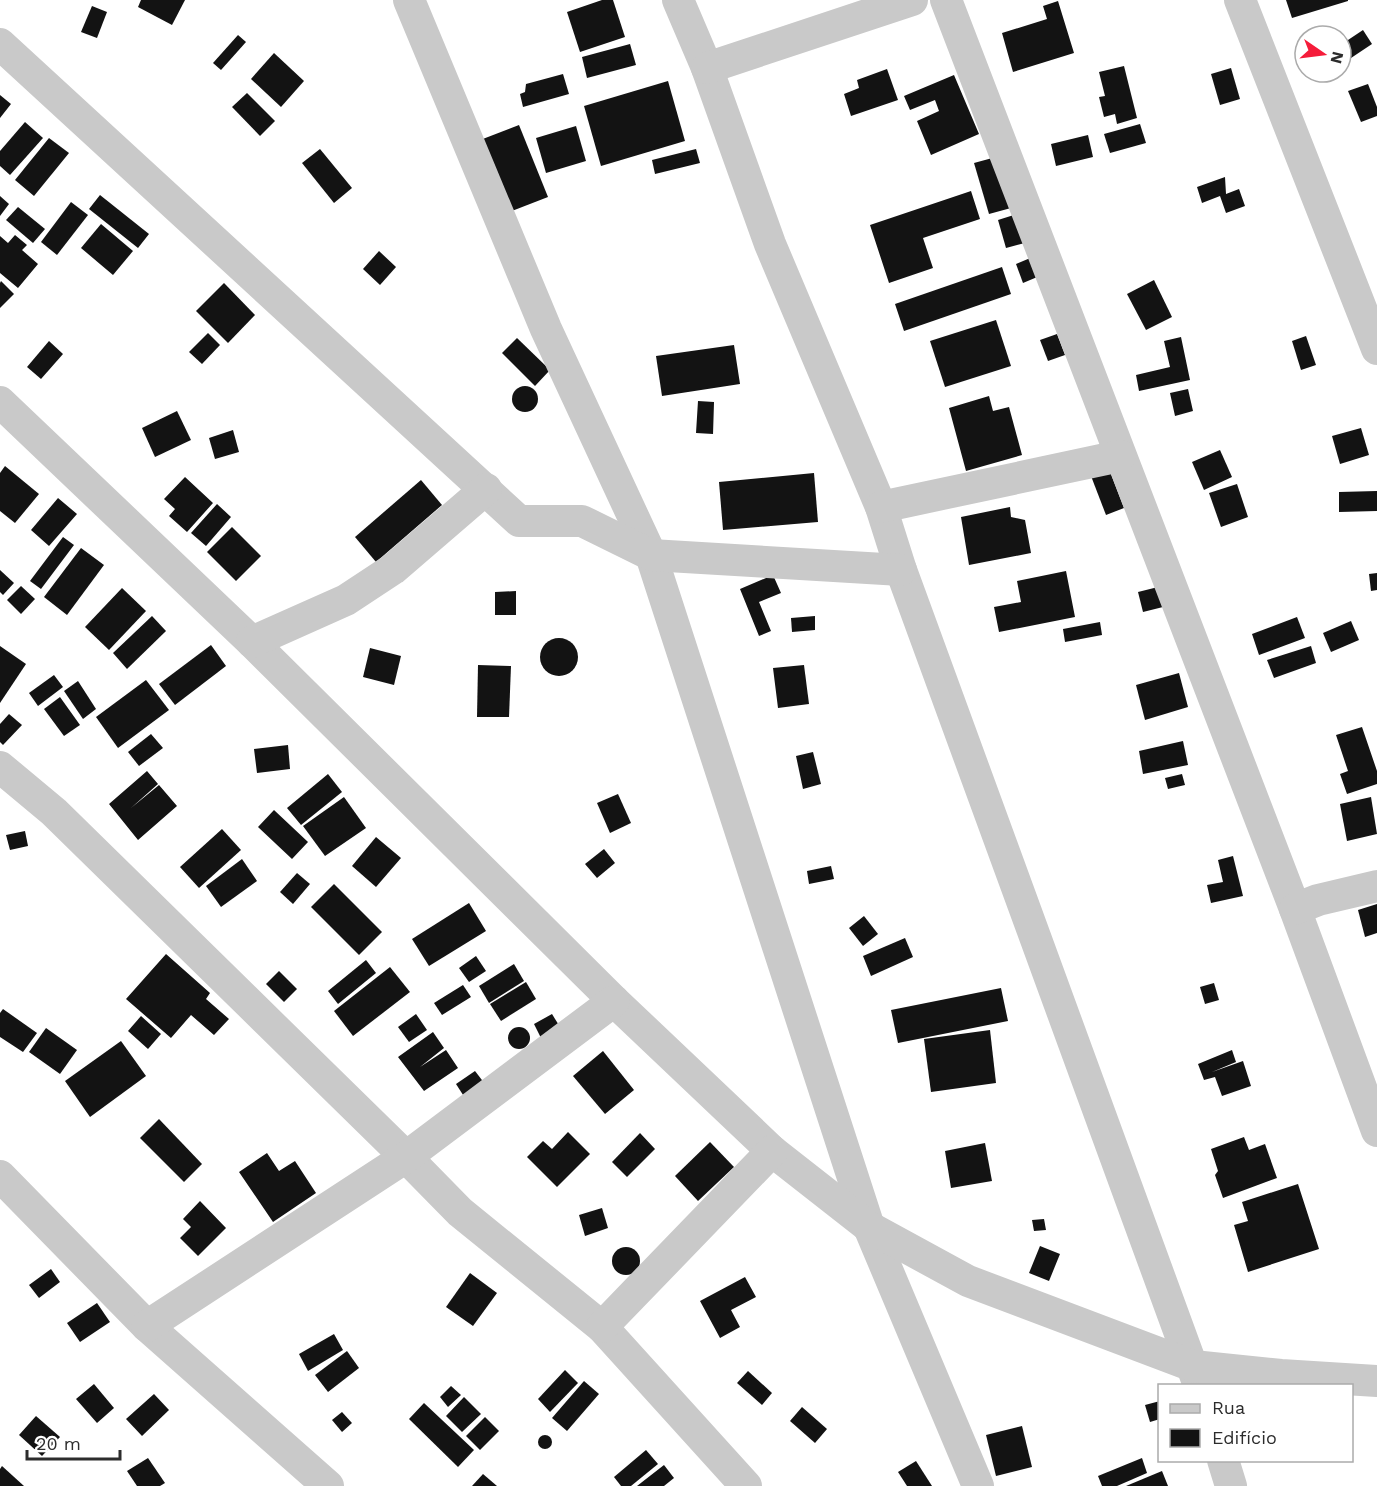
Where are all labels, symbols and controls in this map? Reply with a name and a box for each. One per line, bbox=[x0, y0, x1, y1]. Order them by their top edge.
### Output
north arrow bbox=[1293, 24, 1353, 84]
text: N bbox=[1326, 49, 1348, 66]
legend bbox=[1158, 1384, 1353, 1462]
text: Rua bbox=[1212, 1397, 1245, 1418]
scale bar bbox=[27, 1423, 120, 1461]
text: Edifício bbox=[1212, 1427, 1277, 1448]
text: 20 m bbox=[36, 1433, 81, 1454]

